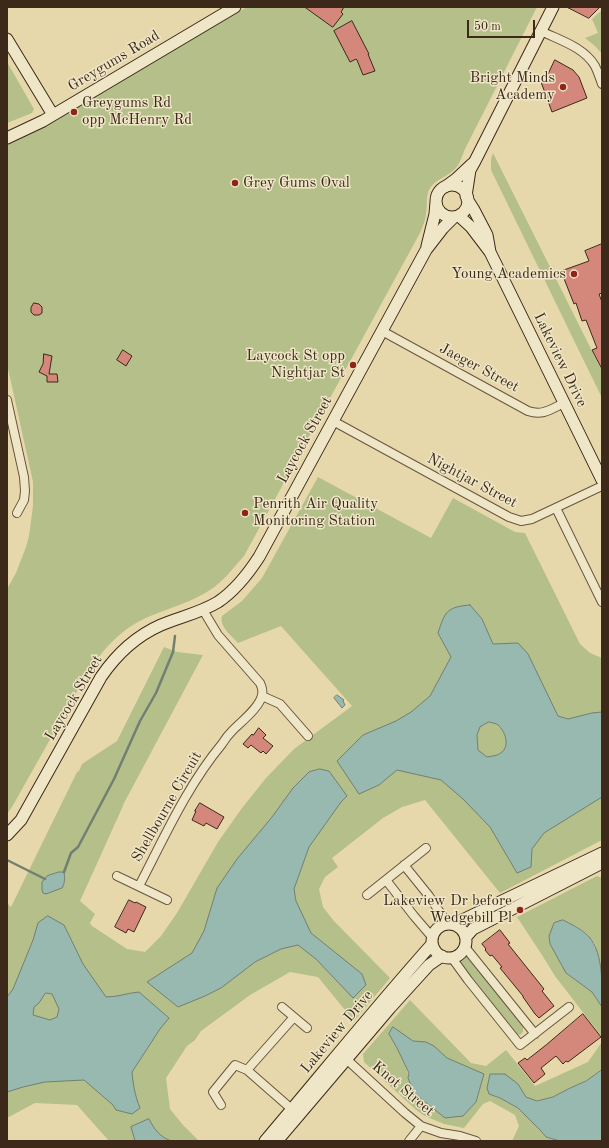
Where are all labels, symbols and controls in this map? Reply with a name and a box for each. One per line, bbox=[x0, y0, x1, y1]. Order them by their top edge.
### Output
scale bar bbox=[469, 12, 537, 38]
text: 50 m bbox=[474, 21, 501, 33]
street label: Greygums Road bbox=[65, 27, 163, 95]
place label: Bright Minds Academy bbox=[470, 69, 555, 104]
marker: Bright Minds Academy bbox=[558, 82, 568, 92]
place label: Greygums Rd opp McHenry Rd bbox=[82, 94, 192, 129]
marker: Greygums Rd opp McHenry Rd bbox=[69, 107, 79, 117]
place label: Grey Gums Oval bbox=[243, 174, 350, 192]
marker: Grey Gums Oval bbox=[230, 178, 240, 188]
place label: Young Academics bbox=[451, 265, 566, 283]
marker: Young Academics bbox=[569, 269, 579, 279]
street label: Lakeview Drive bbox=[529, 310, 591, 410]
street label: Jaeger Street bbox=[436, 340, 522, 396]
place label: Laycock St opp Nightjar St bbox=[246, 347, 345, 382]
marker: Laycock St opp Nightjar St bbox=[348, 360, 358, 370]
street label: Laycock Street bbox=[274, 393, 336, 487]
street label: Nightjar Street bbox=[424, 450, 520, 512]
place label: Penrith Air Quality Monitoring Station bbox=[253, 495, 378, 530]
marker: Penrith Air Quality Monitoring Station bbox=[240, 508, 250, 518]
street label: Laycock Street bbox=[41, 652, 107, 744]
street label: Shellbourne Circuit bbox=[128, 748, 206, 866]
place label: Lakeview Dr before Wedgebill Pl bbox=[383, 892, 512, 927]
marker: Lakeview Dr before Wedgebill Pl bbox=[515, 905, 525, 915]
street label: Lakeview Drive bbox=[297, 987, 377, 1077]
street label: Knot Street bbox=[368, 1058, 438, 1120]

